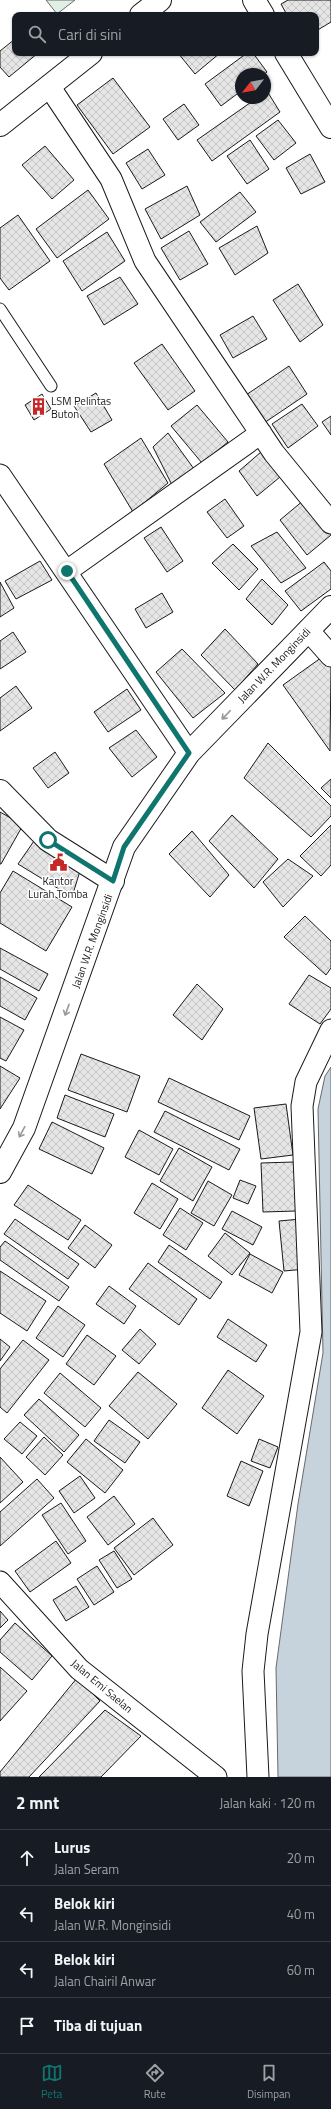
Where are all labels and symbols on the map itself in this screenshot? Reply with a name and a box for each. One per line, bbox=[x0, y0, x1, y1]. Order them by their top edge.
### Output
north arrow bbox=[235, 68, 271, 104]
place label: LSM Pelintas Buton bbox=[51, 393, 111, 422]
building icon: LSM Pelintas Buton bbox=[28, 397, 48, 417]
route end bbox=[58, 562, 76, 580]
street label: Jalan W.R. Monginsidi bbox=[234, 624, 314, 706]
one-way arrow bbox=[221, 710, 231, 720]
route start bbox=[39, 831, 57, 849]
public building icon: Kantor Lurah Tomba bbox=[48, 853, 68, 873]
place label: Kantor Lurah Tomba bbox=[28, 873, 88, 902]
street label: Jalan W.R. Monginsidi bbox=[68, 892, 116, 990]
one-way arrow bbox=[62, 1004, 70, 1016]
one-way arrow bbox=[18, 1126, 25, 1138]
street label: Jalan Emi Saelan bbox=[68, 1655, 136, 1717]

